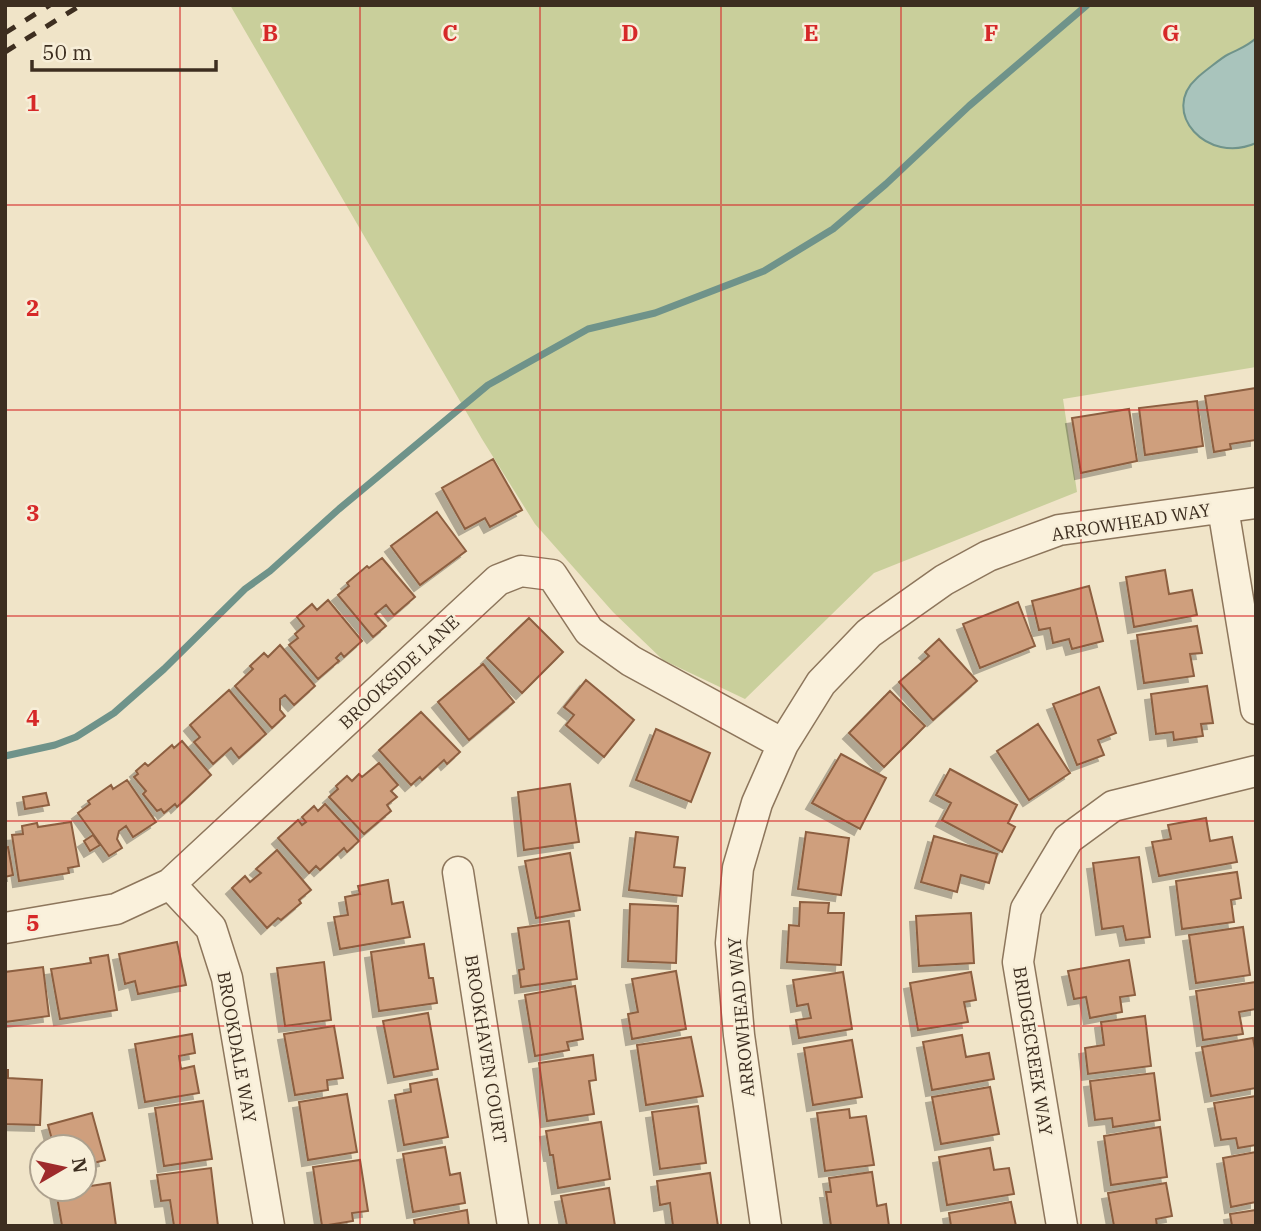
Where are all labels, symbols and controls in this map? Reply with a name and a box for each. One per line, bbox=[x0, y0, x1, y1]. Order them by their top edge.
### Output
text: B bbox=[262, 17, 278, 47]
text: C bbox=[442, 17, 458, 47]
text: D bbox=[621, 17, 639, 47]
text: E bbox=[803, 17, 819, 47]
text: F bbox=[984, 17, 998, 47]
text: G bbox=[1162, 17, 1180, 47]
scale bar bbox=[32, 28, 215, 72]
text: 50 m bbox=[42, 38, 92, 66]
text: 1 bbox=[26, 87, 40, 117]
text: 2 bbox=[26, 292, 40, 322]
text: 3 bbox=[26, 497, 40, 527]
street label: ARROWHEAD WAY bbox=[1050, 498, 1213, 546]
street label: BROOKSIDE LANE bbox=[334, 610, 464, 734]
text: 4 bbox=[26, 702, 40, 732]
text: 5 bbox=[26, 907, 40, 937]
street label: ARROWHEAD WAY bbox=[722, 935, 759, 1098]
street label: BROOKHAVEN COURT bbox=[460, 953, 512, 1145]
street label: BRIDGECREEK WAY bbox=[1008, 965, 1058, 1138]
street label: BROOKDALE WAY bbox=[212, 970, 262, 1125]
north arrow bbox=[28, 1133, 98, 1203]
text: N bbox=[67, 1156, 93, 1175]

